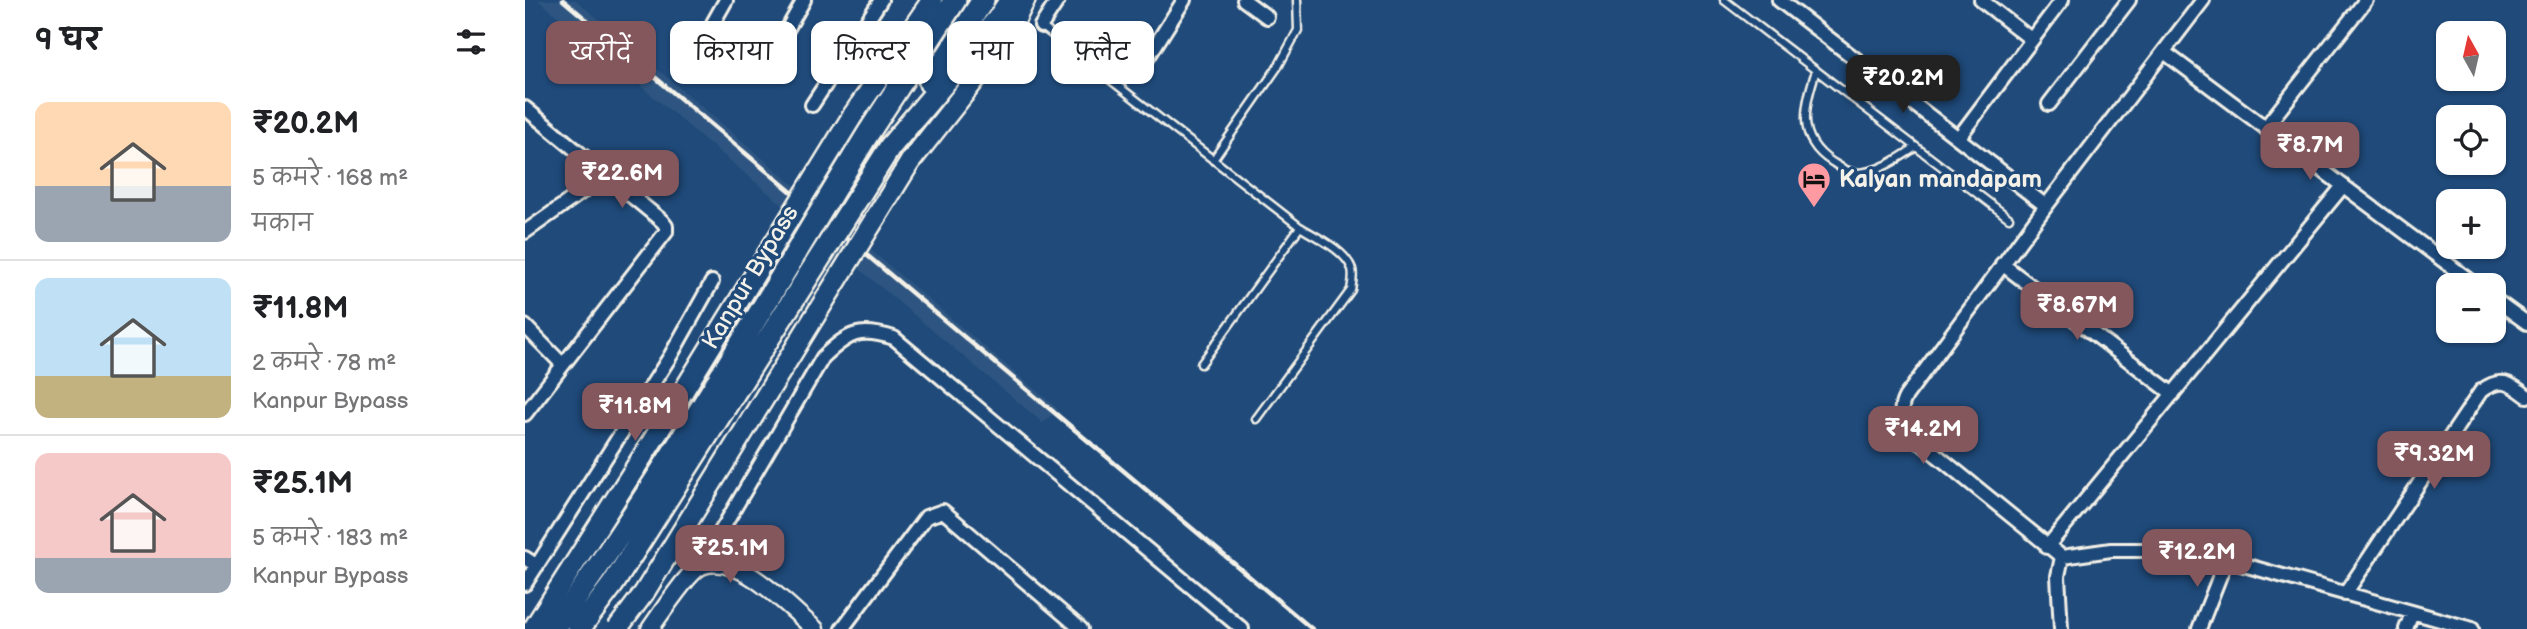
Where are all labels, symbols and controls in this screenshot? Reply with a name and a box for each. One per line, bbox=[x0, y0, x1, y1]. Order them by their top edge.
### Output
chip: खरीदें bbox=[546, 21, 656, 84]
chip: किराया bbox=[670, 21, 797, 84]
chip: फ़िल्टर bbox=[811, 21, 933, 84]
chip: नया bbox=[947, 21, 1037, 84]
chip: फ़्लैट bbox=[1051, 21, 1154, 84]
north arrow bbox=[2436, 21, 2506, 91]
map controls bbox=[2436, 21, 2506, 343]
text: 9 घर bbox=[35, 23, 101, 59]
icon: filters bbox=[452, 23, 490, 61]
pin: ₹20.2M bbox=[1846, 55, 1960, 115]
text: ₹20.2M bbox=[1862, 64, 1944, 92]
button: locate bbox=[2436, 105, 2506, 175]
text: ₹20.2M bbox=[252, 106, 359, 142]
pin: ₹8.7M bbox=[2261, 122, 2359, 182]
icon: home bbox=[91, 130, 175, 214]
text: ₹8.7M bbox=[2276, 131, 2344, 159]
pin: ₹22.6M bbox=[565, 150, 679, 210]
text: ₹22.6M bbox=[581, 159, 663, 187]
hotel icon: Kalyan mandapam bbox=[1795, 160, 1833, 209]
text: 5 कमरे · 168 m² bbox=[252, 164, 408, 192]
place label: Kalyan mandapam bbox=[1839, 165, 2042, 194]
button: + bbox=[2436, 189, 2506, 259]
street label: Kanpur Bypass bbox=[696, 200, 805, 355]
text: मकान bbox=[252, 210, 313, 238]
button: − bbox=[2436, 273, 2506, 343]
pin: ₹8.67M bbox=[2020, 282, 2134, 342]
text: ₹11.8M bbox=[252, 291, 348, 327]
text: ₹8.67M bbox=[2036, 291, 2118, 319]
icon: home bbox=[91, 306, 175, 390]
text: 2 कमरे · 78 m² bbox=[252, 349, 396, 377]
pin: ₹11.8M bbox=[578, 384, 692, 443]
text: Kanpur Bypass bbox=[252, 387, 408, 415]
text: ₹11.8M bbox=[598, 392, 672, 420]
pin: ₹14.2M bbox=[1866, 406, 1980, 466]
text: ₹14.2M bbox=[1884, 415, 1962, 443]
pin: ₹9.32M bbox=[2377, 432, 2491, 491]
text: ₹9.32M bbox=[2393, 440, 2475, 468]
text: ₹25.1M bbox=[252, 466, 353, 502]
icon: home bbox=[91, 481, 175, 565]
text: 5 कमरे · 183 m² bbox=[252, 524, 408, 552]
pin: ₹25.1M bbox=[673, 526, 787, 585]
pin: ₹12.2M bbox=[2140, 530, 2254, 589]
text: ₹25.1M bbox=[691, 534, 769, 562]
text: ₹12.2M bbox=[2158, 538, 2236, 566]
text: Kanpur Bypass bbox=[252, 562, 408, 590]

